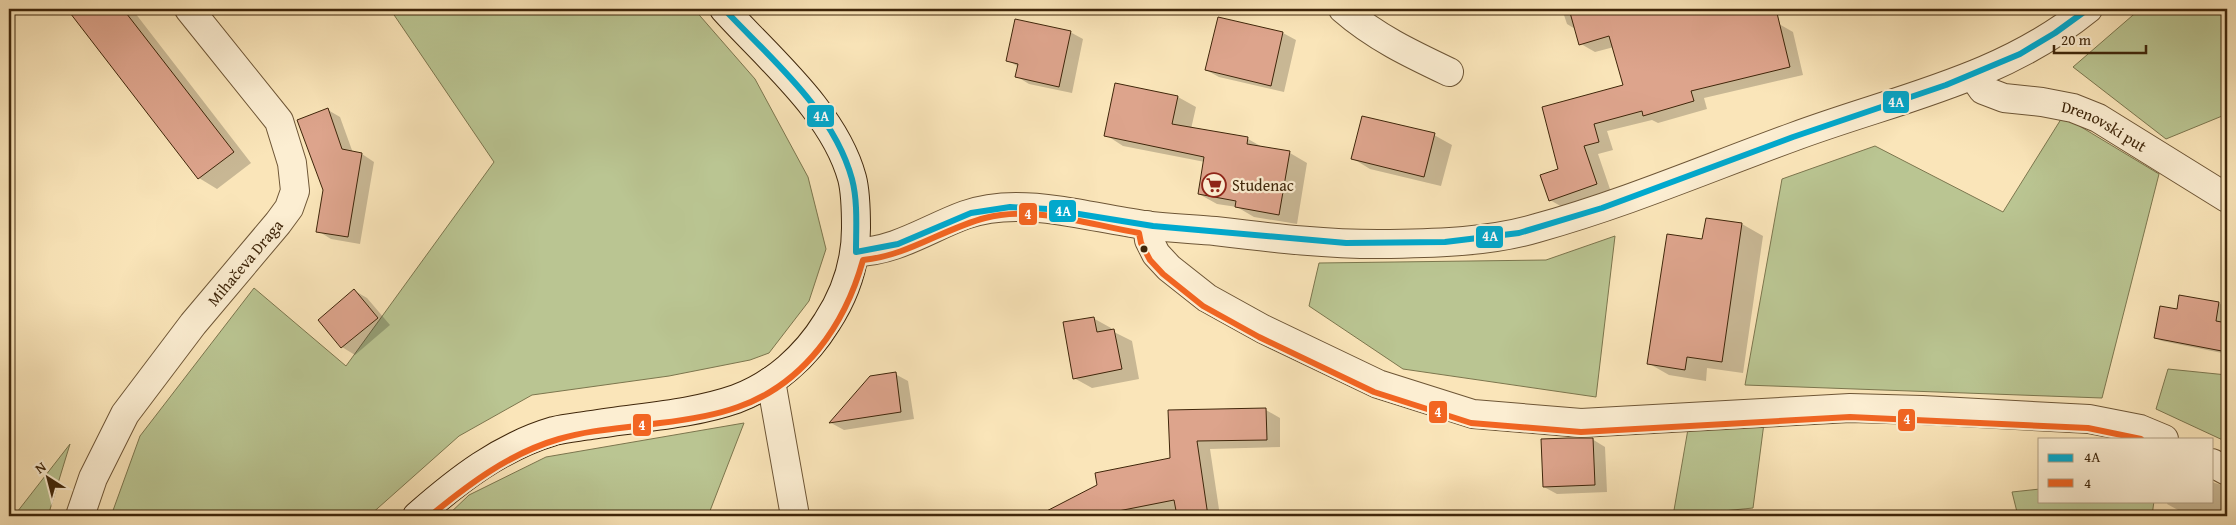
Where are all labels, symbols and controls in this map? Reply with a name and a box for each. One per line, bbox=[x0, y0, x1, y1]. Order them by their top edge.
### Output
scale bar bbox=[2054, 22, 2146, 54]
text: 20 m bbox=[2061, 29, 2092, 50]
line badge: 4A bbox=[1882, 90, 1910, 114]
text: 4A bbox=[1888, 92, 1904, 112]
street label: Drenovski put bbox=[2060, 94, 2152, 158]
line badge: 4A bbox=[806, 104, 835, 128]
text: 4A bbox=[813, 106, 829, 126]
supermarket icon: Studenac bbox=[1201, 172, 1227, 198]
place label: Studenac bbox=[1232, 173, 1294, 197]
line badge: 4A bbox=[1048, 199, 1077, 223]
text: 4A bbox=[1055, 201, 1071, 221]
line badge: 4 bbox=[1018, 202, 1038, 226]
text: 4 bbox=[1024, 204, 1032, 224]
street label: Mihačeva Draga bbox=[201, 214, 289, 311]
line badge: 4A bbox=[1475, 225, 1504, 249]
text: 4A bbox=[1482, 226, 1498, 246]
unlabelled marker bbox=[1139, 244, 1149, 254]
line badge: 4 bbox=[1428, 400, 1448, 424]
text: 4 bbox=[1434, 402, 1442, 422]
line badge: 4 bbox=[1897, 408, 1916, 432]
text: 4 bbox=[1903, 409, 1911, 429]
line badge: 4 bbox=[632, 413, 652, 437]
text: 4 bbox=[638, 415, 646, 435]
legend bbox=[2038, 438, 2214, 502]
text: 4A bbox=[2084, 446, 2100, 467]
north arrow bbox=[22, 452, 72, 502]
text: N bbox=[31, 456, 51, 478]
text: 4 bbox=[2084, 472, 2091, 493]

